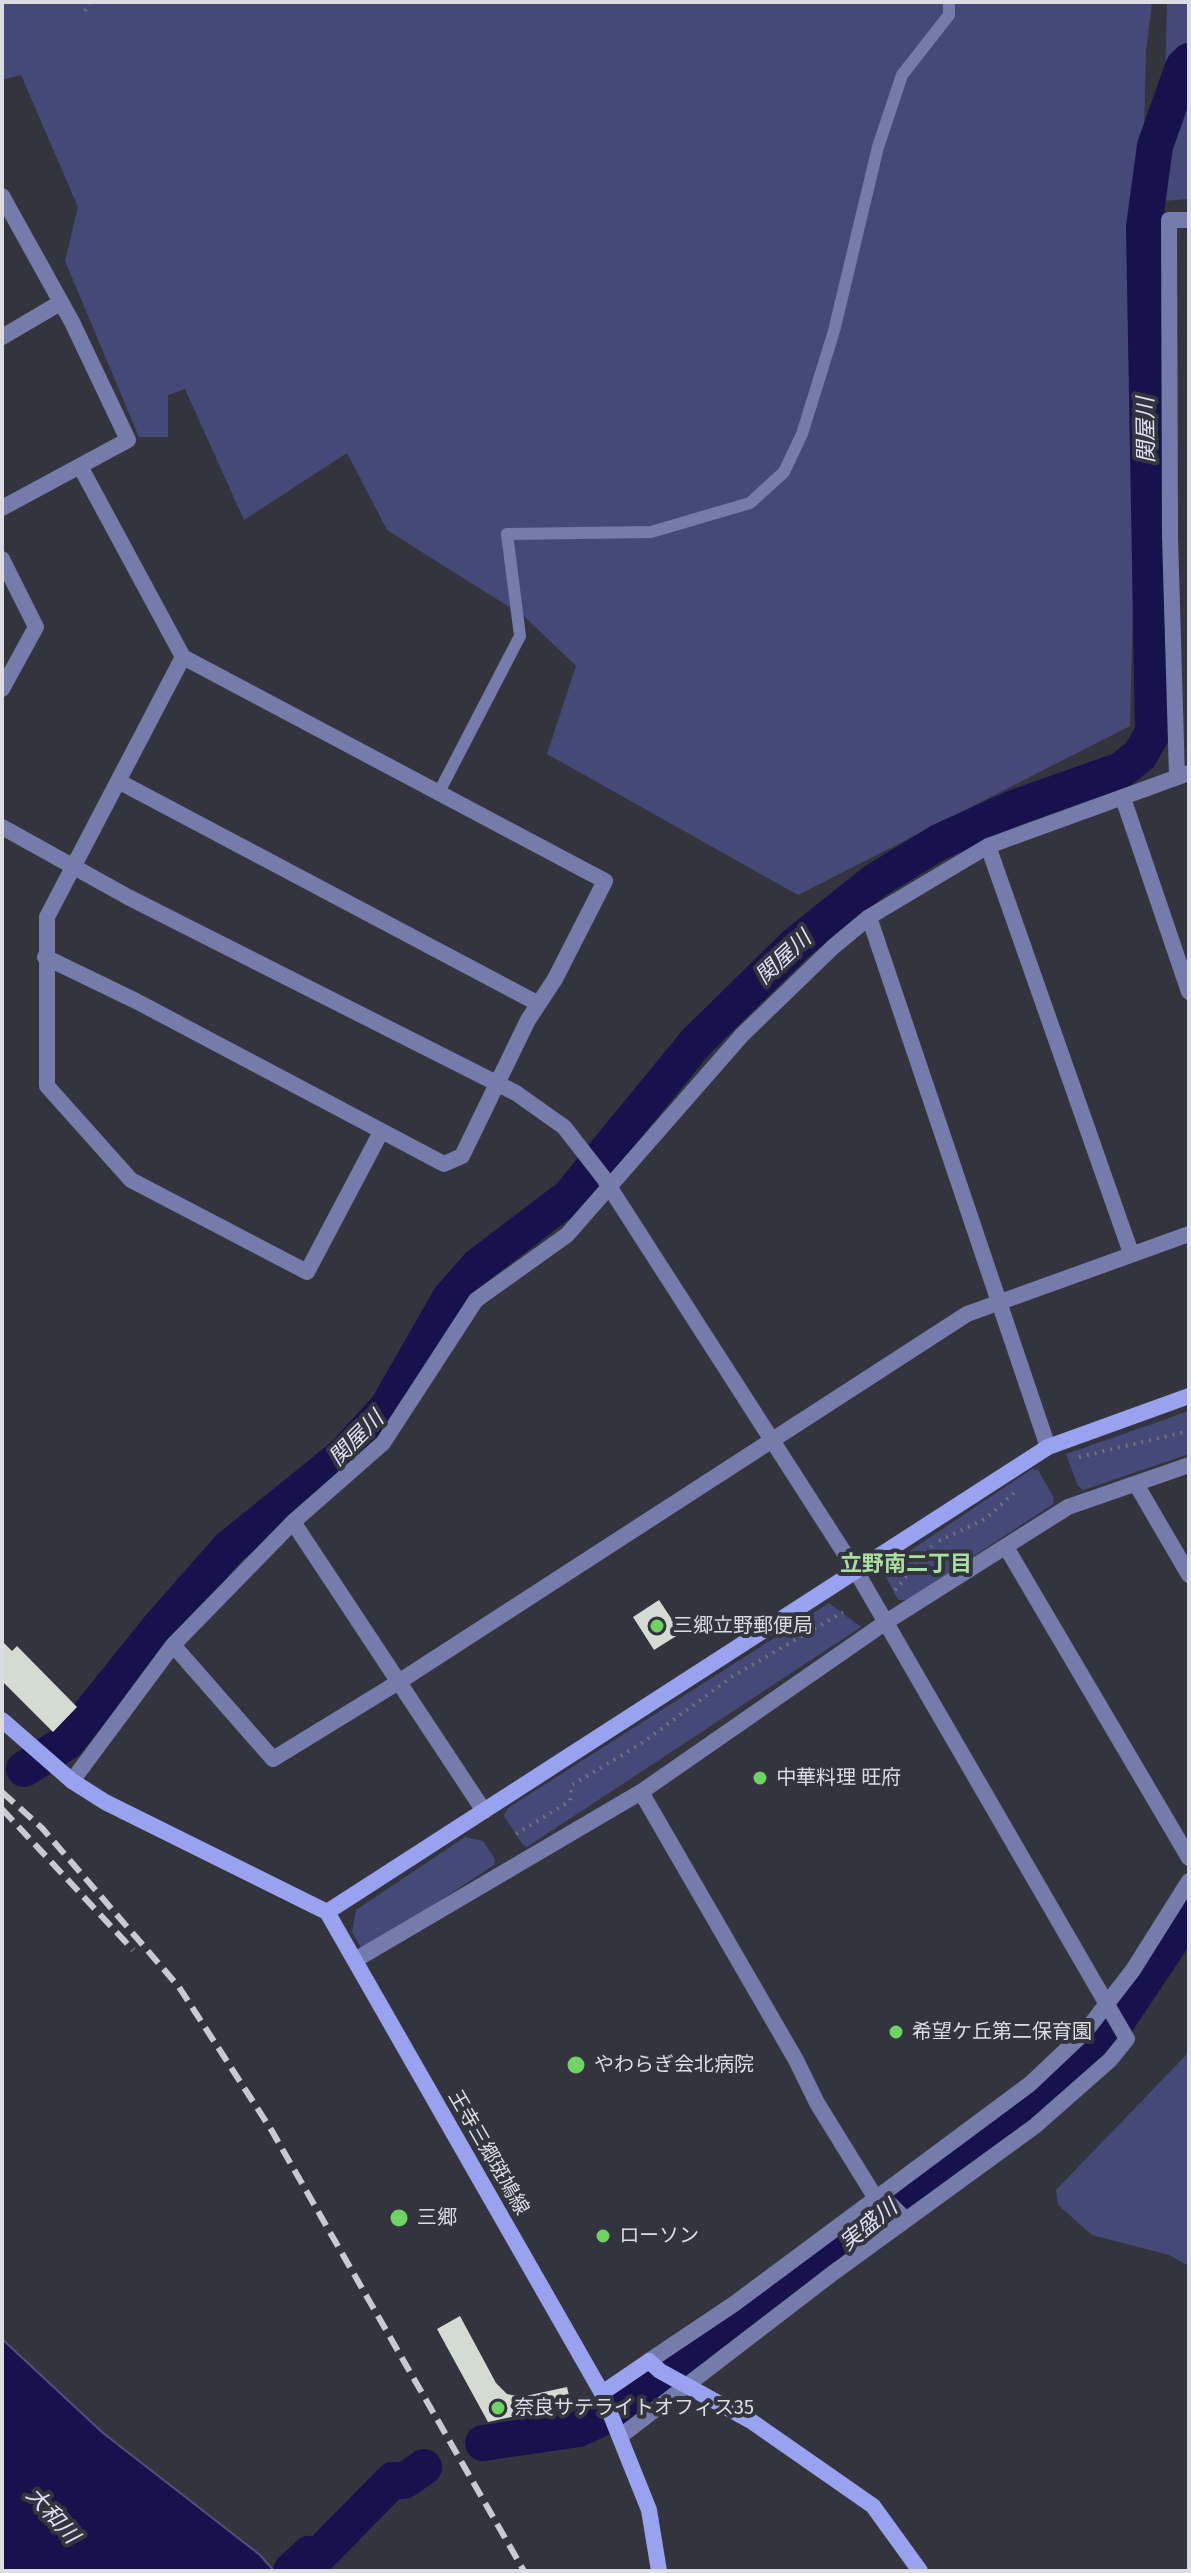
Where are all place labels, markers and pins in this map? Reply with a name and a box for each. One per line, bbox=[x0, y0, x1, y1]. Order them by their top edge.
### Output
place label: 三郷立野郵便局 bbox=[673, 1614, 813, 1638]
marker: 三郷立野郵便局 bbox=[648, 1617, 666, 1635]
place label: 中華料理 旺府 bbox=[776, 1766, 901, 1790]
marker: 中華料理 旺府 bbox=[751, 1769, 769, 1787]
place label: 希望ケ丘第二保育園 bbox=[912, 2020, 1092, 2044]
marker: 希望ケ丘第二保育園 bbox=[887, 2023, 905, 2041]
place label: やわらぎ会北病院 bbox=[594, 2053, 754, 2077]
marker: やわらぎ会北病院 bbox=[565, 2054, 587, 2076]
place label: 三郷 bbox=[417, 2206, 457, 2230]
marker: 三郷 bbox=[388, 2207, 410, 2229]
place label: ローソン bbox=[619, 2224, 699, 2248]
marker: ローソン bbox=[594, 2227, 612, 2245]
place label: 奈良サテライトオフィス35 bbox=[514, 2396, 754, 2420]
marker: 奈良サテライトオフィス35 bbox=[489, 2399, 507, 2417]

